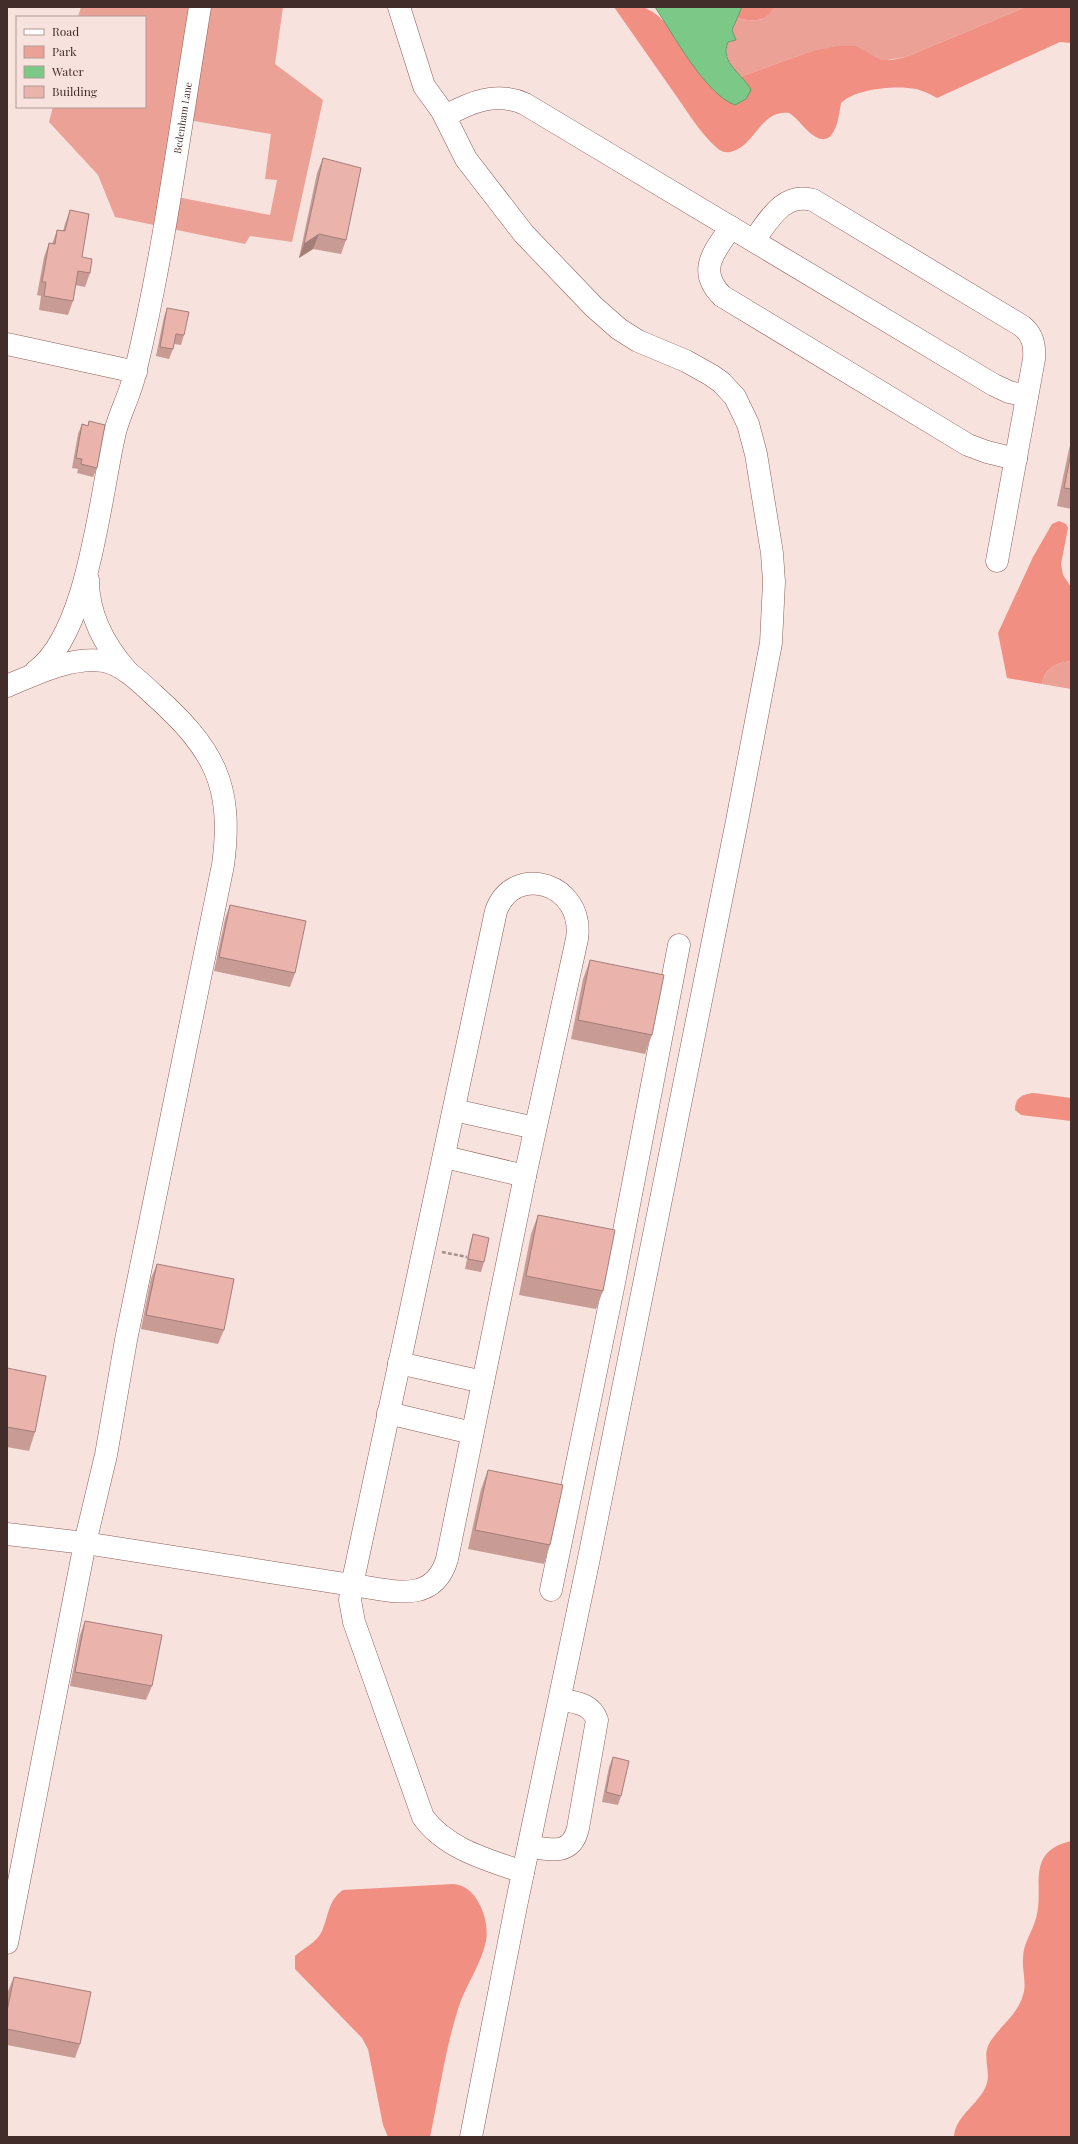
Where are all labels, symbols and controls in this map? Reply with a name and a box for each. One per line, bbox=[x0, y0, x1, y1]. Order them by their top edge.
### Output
legend bbox=[16, 16, 146, 108]
text: Road bbox=[52, 23, 79, 39]
text: Park bbox=[52, 43, 77, 59]
text: Water bbox=[51, 63, 85, 79]
street label: Bedenham Lane bbox=[170, 81, 195, 155]
text: Building bbox=[52, 83, 98, 99]

